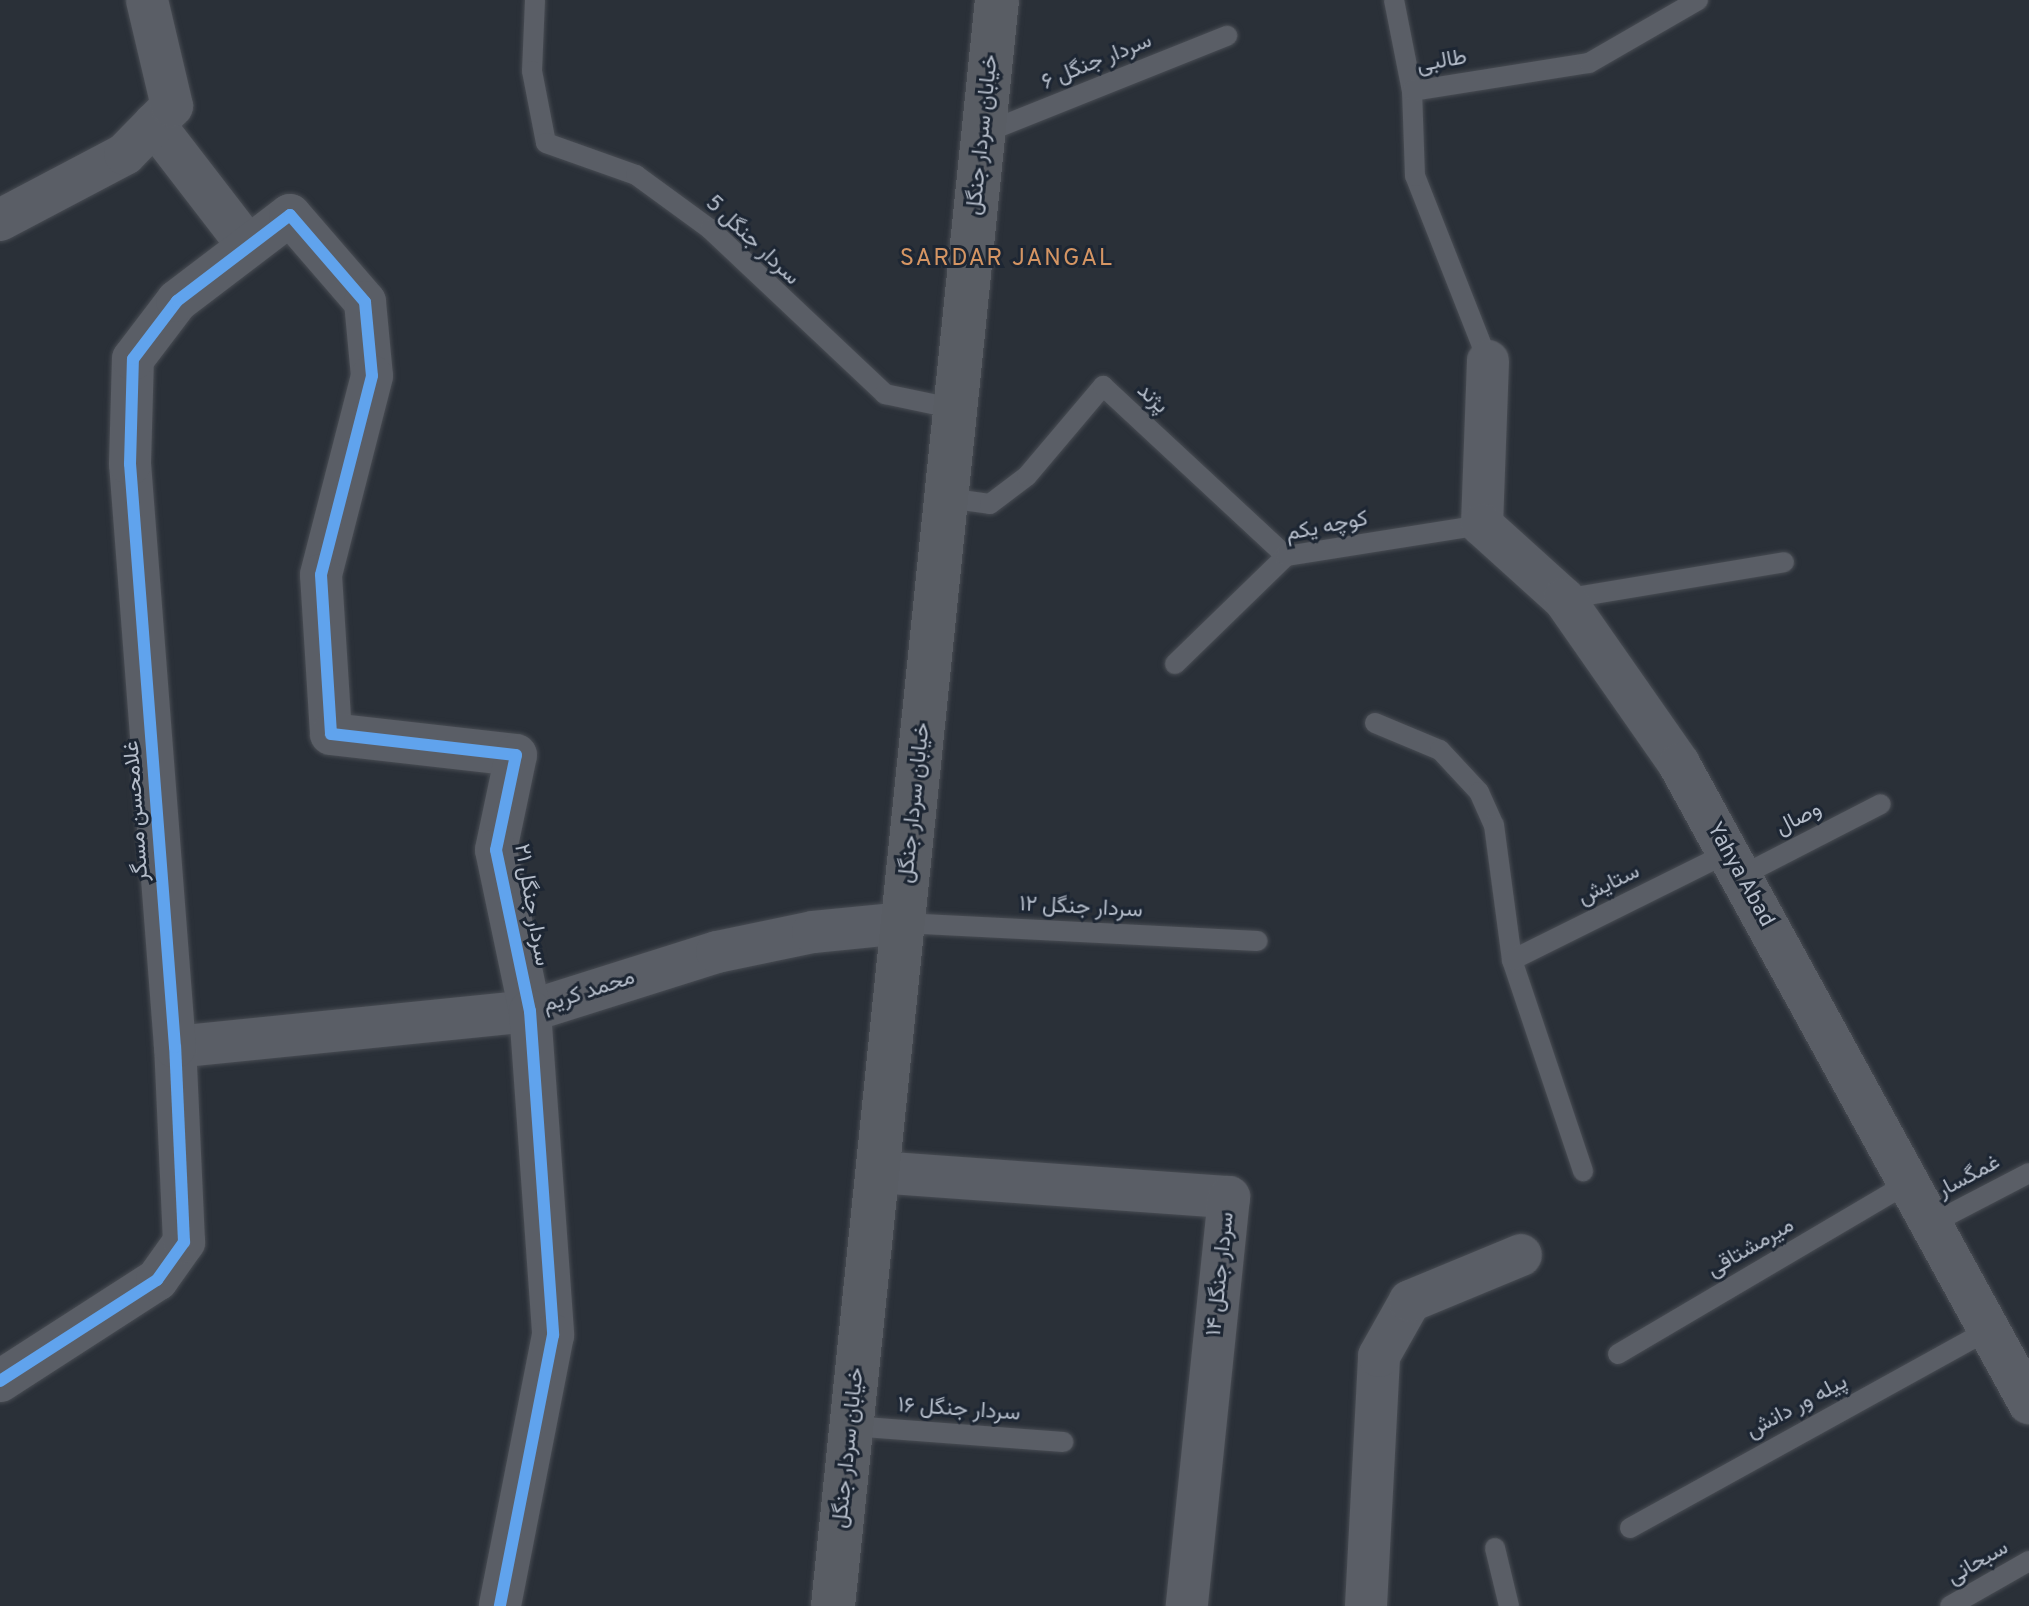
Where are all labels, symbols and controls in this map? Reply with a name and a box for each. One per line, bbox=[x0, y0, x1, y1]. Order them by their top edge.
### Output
street label: سردار جنگل ۶ bbox=[1038, 28, 1156, 96]
street label: طالبی bbox=[1415, 45, 1469, 79]
street label: خیابان سردار جنگل bbox=[961, 53, 1005, 217]
street label: سردار جنگل 5 bbox=[699, 191, 805, 291]
district label: SARDAR JANGAL bbox=[900, 246, 1114, 274]
street label: پژند bbox=[1131, 378, 1173, 420]
street label: کوچه یکم bbox=[1284, 506, 1370, 548]
street label: خیابان سردار جنگل bbox=[893, 721, 937, 885]
street label: غلامحسن مسگر bbox=[119, 740, 155, 882]
street label: وصال bbox=[1772, 796, 1826, 842]
street label: Yahya Abad bbox=[1700, 818, 1780, 932]
street label: سردار جنگل ۲۱ bbox=[507, 842, 555, 968]
street label: ستایش bbox=[1574, 859, 1644, 911]
street label: سردار جنگل ۱۲ bbox=[1019, 892, 1143, 924]
street label: محمد کریم bbox=[540, 965, 638, 1019]
street label: غمگسار bbox=[1933, 1150, 2005, 1204]
street label: سردار جنگل ۱۴ bbox=[1201, 1211, 1241, 1337]
street label: میرمشتاقی bbox=[1703, 1213, 1799, 1283]
street label: خیابان سردار جنگل bbox=[827, 1366, 871, 1530]
street label: پیله ور دانش bbox=[1742, 1369, 1852, 1445]
street label: سردار جنگل ۱۶ bbox=[897, 1393, 1021, 1427]
street label: سبحانی bbox=[1943, 1535, 2013, 1591]

